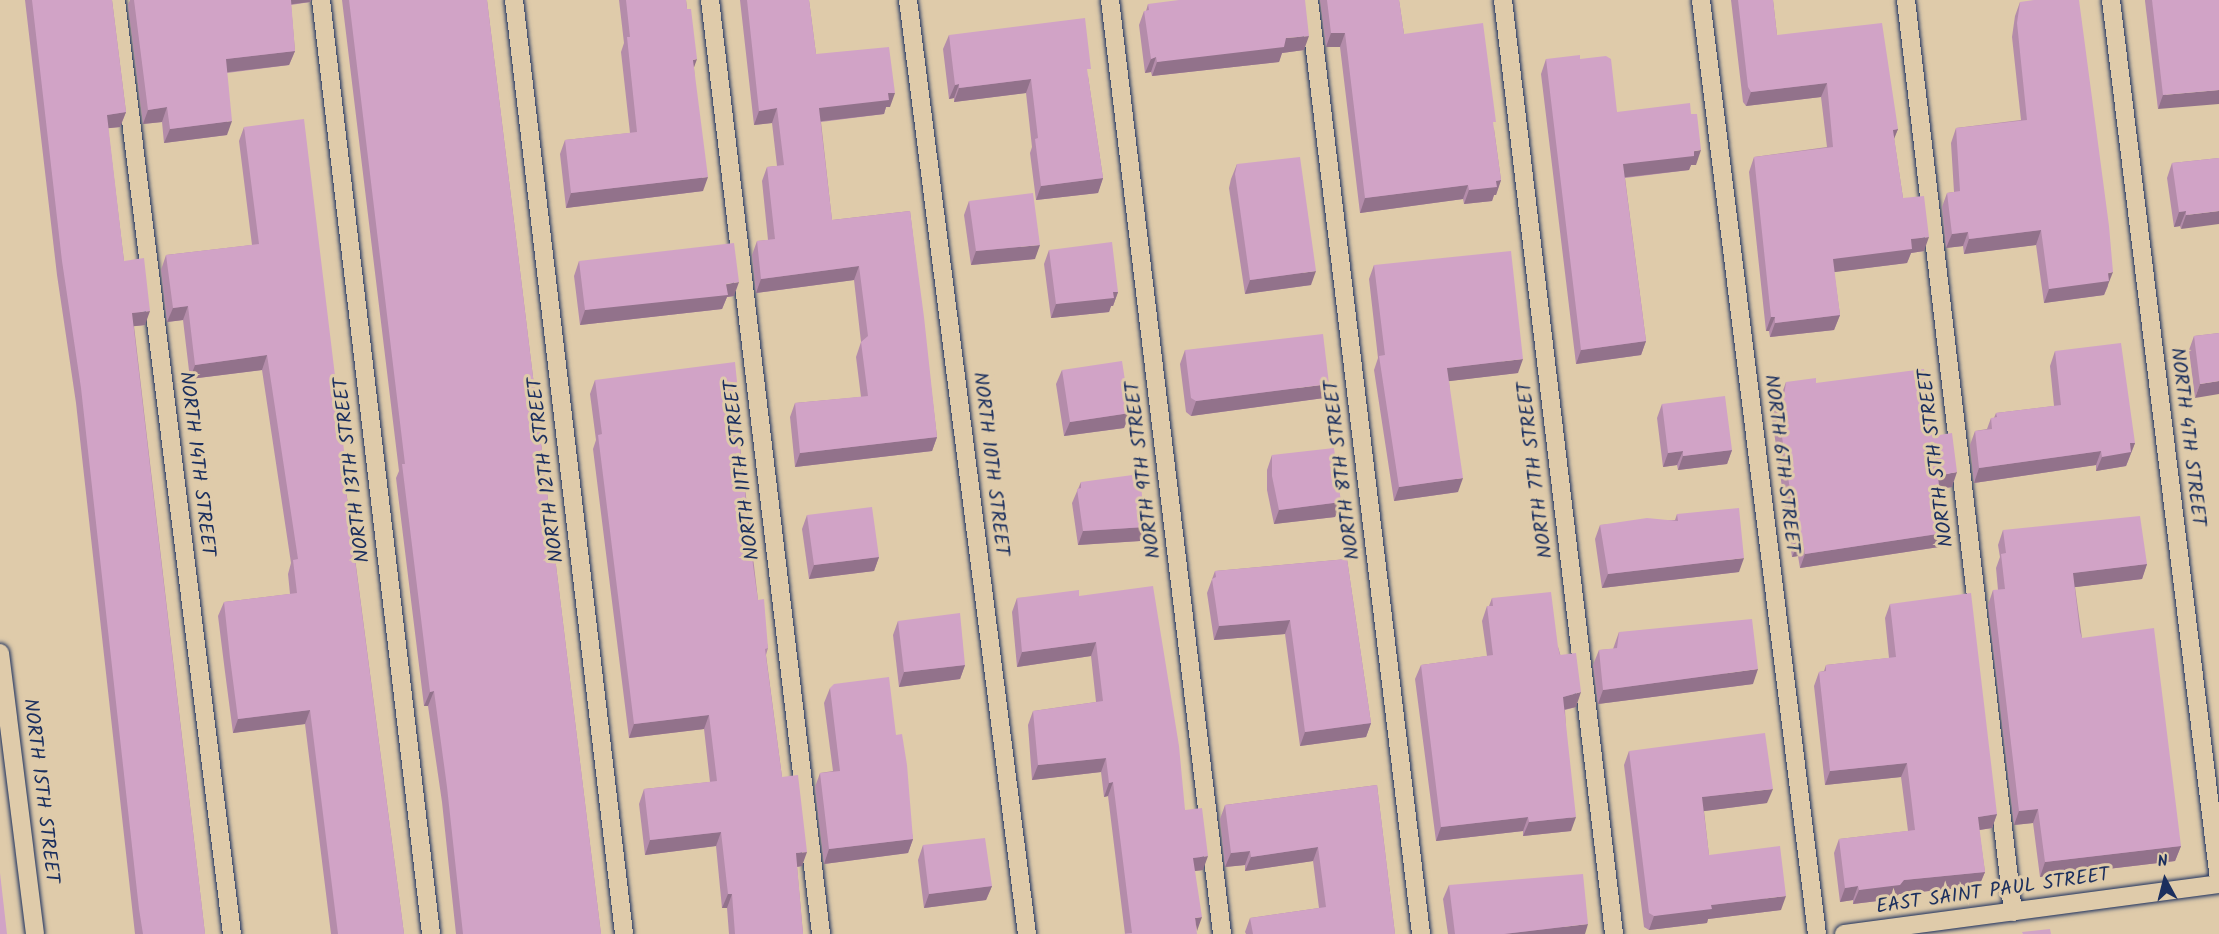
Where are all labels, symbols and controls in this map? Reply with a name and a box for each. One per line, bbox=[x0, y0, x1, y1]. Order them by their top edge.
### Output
street label: NORTH 4TH STREET bbox=[2164, 346, 2210, 528]
street label: NORTH 5TH STREET bbox=[1914, 367, 1960, 549]
street label: NORTH 14TH STREET bbox=[173, 370, 219, 558]
street label: NORTH 10TH STREET bbox=[967, 371, 1013, 557]
street label: NORTH 6TH STREET bbox=[1758, 373, 1804, 555]
street label: NORTH 13TH STREET bbox=[330, 376, 376, 564]
street label: NORTH 12TH STREET bbox=[524, 376, 570, 564]
street label: NORTH 11TH STREET bbox=[720, 379, 766, 561]
street label: NORTH 8TH STREET bbox=[1320, 379, 1366, 561]
street label: NORTH 9TH STREET bbox=[1121, 380, 1167, 560]
street label: NORTH 7TH STREET bbox=[1513, 380, 1559, 560]
street label: NORTH 15TH STREET bbox=[17, 697, 63, 885]
text: N bbox=[2156, 849, 2169, 875]
north arrow bbox=[2135, 850, 2195, 910]
street label: EAST SAINT PAUL STREET bbox=[1875, 864, 2111, 920]

